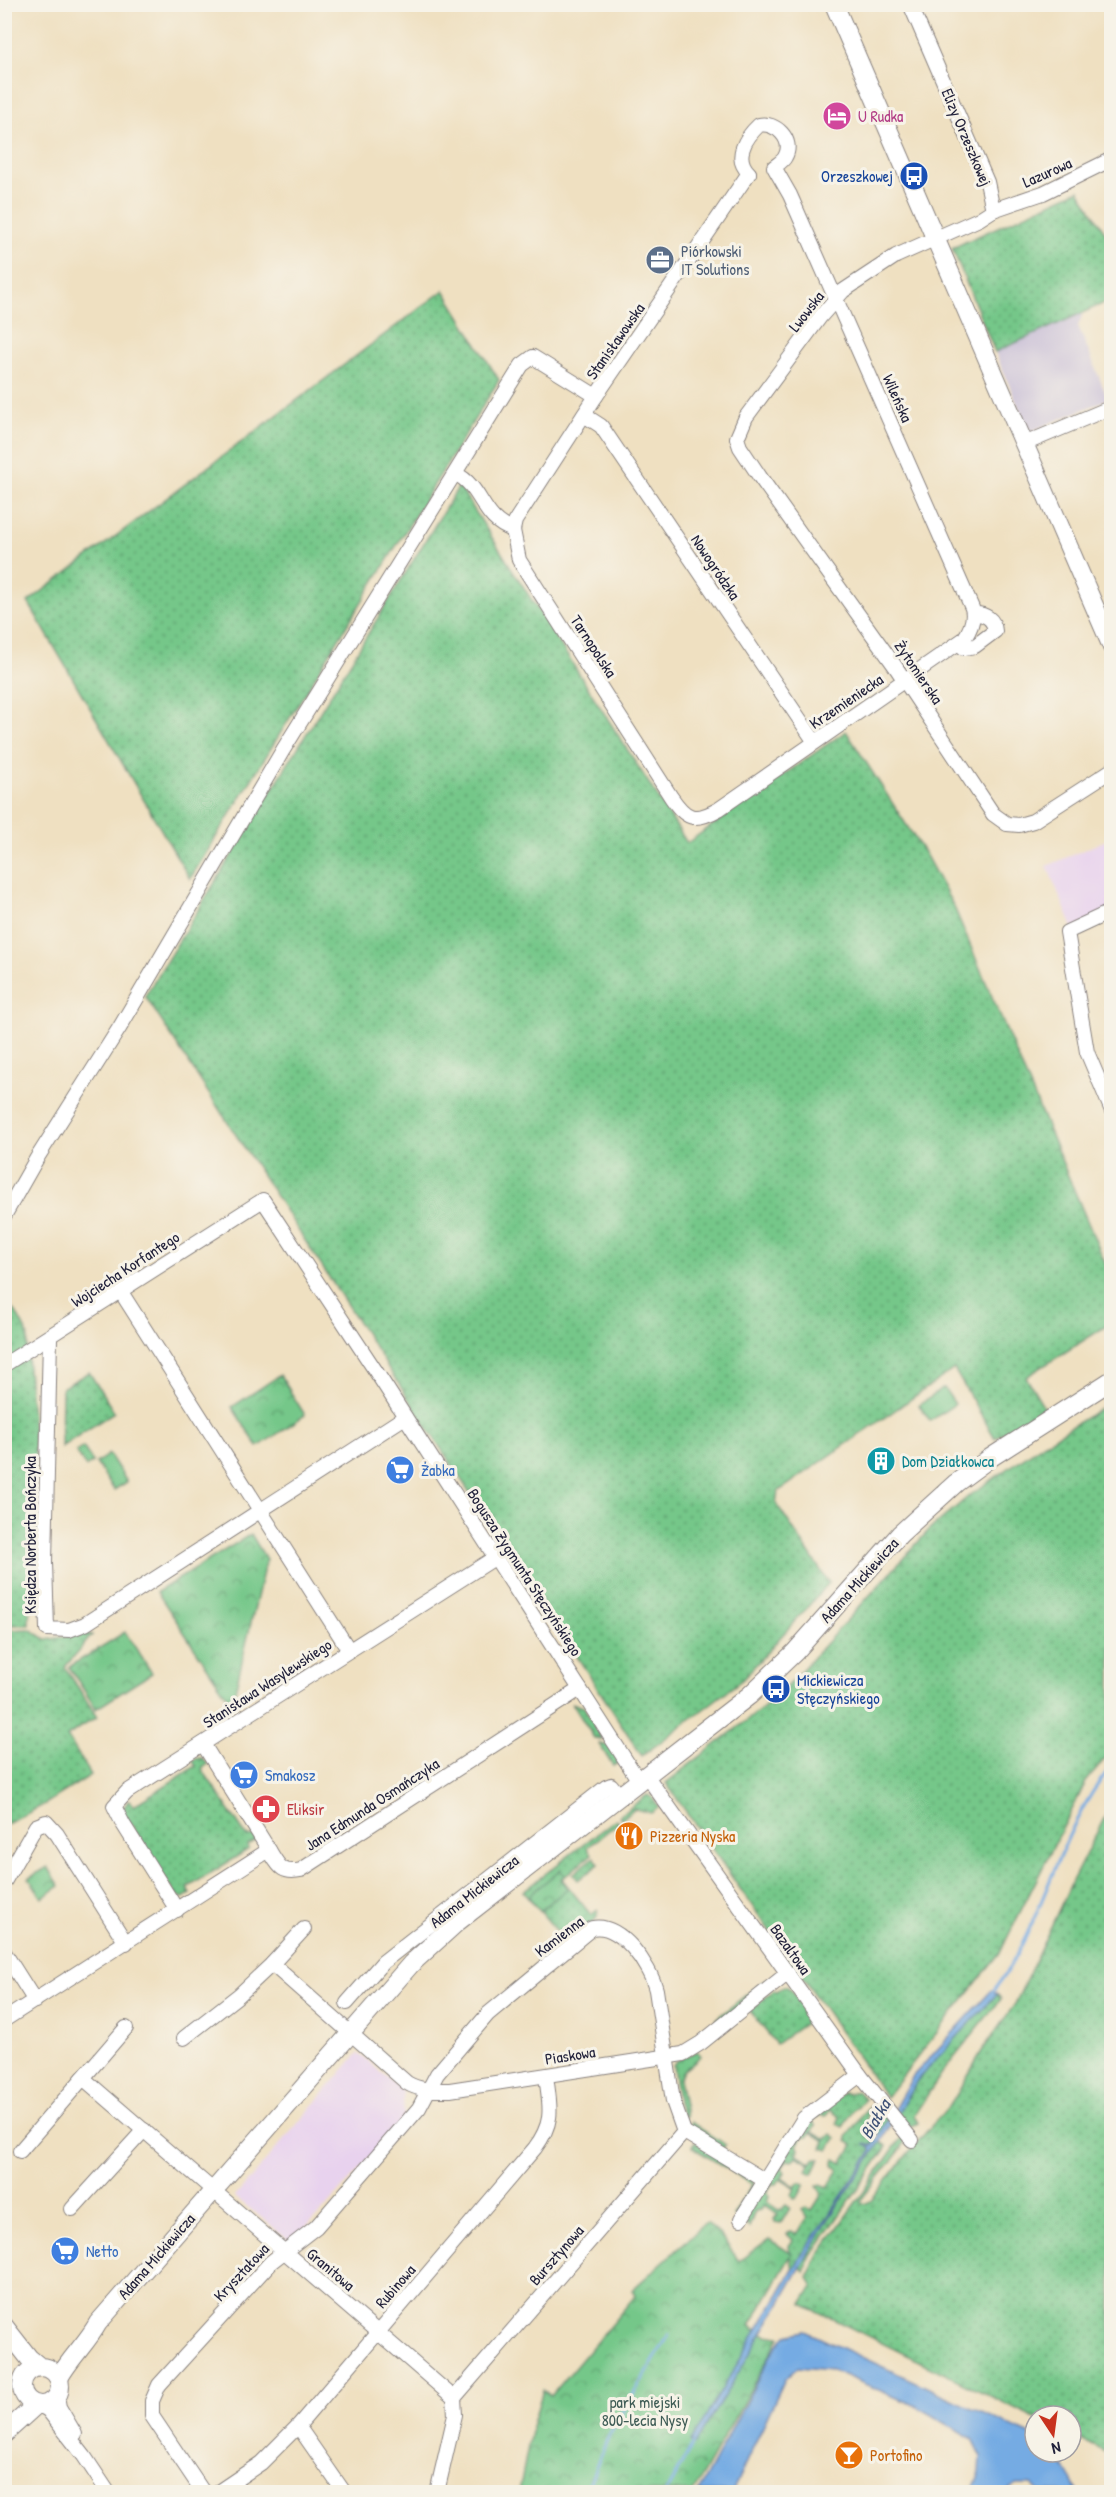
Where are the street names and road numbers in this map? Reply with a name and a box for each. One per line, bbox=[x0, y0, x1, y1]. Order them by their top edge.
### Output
street label: Elizy Orzeszkowej bbox=[937, 85, 997, 189]
street label: Lazurowa bbox=[1019, 151, 1075, 193]
street label: Lwowska bbox=[783, 286, 829, 336]
street label: Stanisławowska bbox=[581, 298, 649, 384]
street label: Wileńska bbox=[878, 371, 918, 425]
street label: Nowogródzka bbox=[686, 530, 746, 604]
street label: Tarnopolska bbox=[566, 611, 622, 681]
street label: Żytomierska bbox=[889, 636, 949, 708]
street label: Krzemieniecka bbox=[805, 668, 887, 734]
street label: Wojciecha Korfantego bbox=[67, 1226, 184, 1312]
street label: Księdza Norberta Bończyka bbox=[19, 1456, 41, 1614]
street label: Bogusza Zygmunta Stęczyńskiego bbox=[463, 1484, 588, 1660]
street label: Adama Mickiewicza bbox=[815, 1533, 903, 1627]
street label: Stanisława Wasylewskiego bbox=[198, 1633, 336, 1733]
street label: Jana Edmunda Osmańczyka bbox=[301, 1752, 443, 1856]
street label: Adama Mickiewicza bbox=[425, 1849, 523, 1933]
street label: Kamienna bbox=[530, 1910, 588, 1962]
street label: Bazaltowa bbox=[766, 1919, 816, 1979]
street label: Piaskowa bbox=[543, 2040, 597, 2070]
street label: Adama Mickiewicza bbox=[112, 2208, 200, 2304]
street label: Bursztynowa bbox=[524, 2220, 588, 2290]
street label: Kryształowa bbox=[208, 2238, 274, 2306]
street label: Granitowa bbox=[302, 2242, 360, 2296]
street label: Rubinowa bbox=[370, 2259, 420, 2313]

